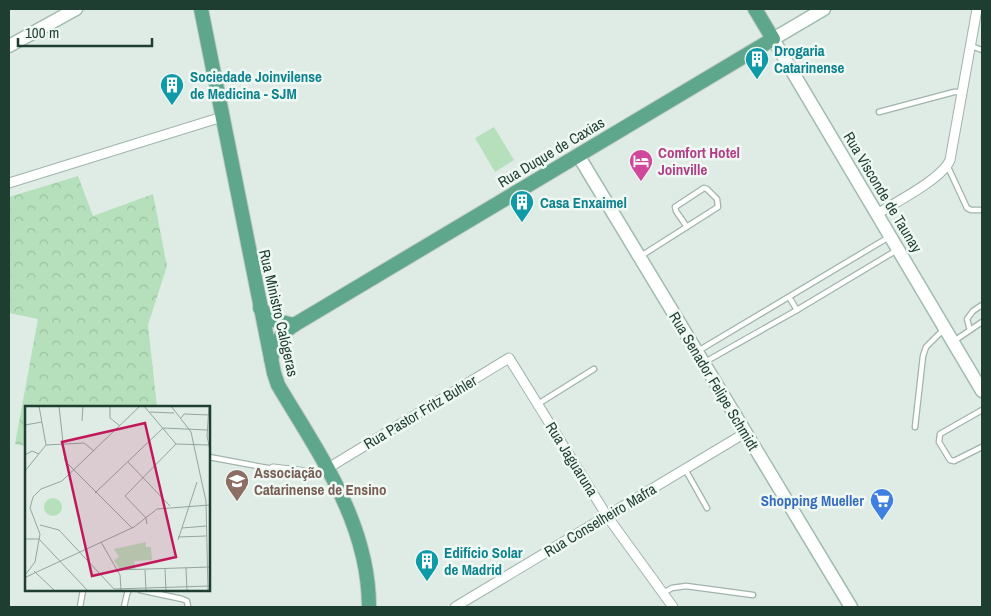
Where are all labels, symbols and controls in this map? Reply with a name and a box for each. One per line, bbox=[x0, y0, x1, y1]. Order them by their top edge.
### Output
scale bar bbox=[18, 15, 151, 47]
text: 100 m bbox=[25, 22, 59, 43]
place label: Drogaria Catarinense bbox=[774, 40, 845, 78]
building icon: Drogaria Catarinense bbox=[744, 46, 770, 80]
place label: Sociedade Joinvilense de Medicina - SJM bbox=[190, 66, 322, 104]
building icon: Sociedade Joinvilense de Medicina - SJM bbox=[159, 72, 185, 106]
street label: Rua Duque de Caxias bbox=[494, 112, 608, 192]
street label: Rua Visconde de Taunay bbox=[839, 128, 928, 257]
place label: Comfort Hotel Joinville bbox=[658, 142, 740, 180]
hotel icon: Comfort Hotel Joinville bbox=[628, 148, 654, 182]
building icon: Casa Enxaimel bbox=[509, 189, 535, 223]
place label: Casa Enxaimel bbox=[540, 192, 627, 213]
street label: Rua Ministro Calógeras bbox=[254, 247, 304, 379]
street label: Rua Senador Felipe Schmidt bbox=[664, 308, 764, 455]
street label: Rua Pastor Fritz Buhler bbox=[360, 370, 480, 454]
inset map bbox=[25, 406, 210, 591]
street label: Rua Jaguaruna bbox=[541, 418, 603, 500]
place label: Associação Catarinense de Ensino bbox=[254, 462, 387, 500]
school or university icon: Associação Catarinense de Ensino bbox=[224, 468, 250, 502]
street label: Rua Conselheiro Mafra bbox=[540, 478, 660, 562]
supermarket icon: Shopping Mueller bbox=[869, 487, 895, 521]
place label: Shopping Mueller bbox=[761, 490, 864, 511]
place label: Edifício Solar de Madrid bbox=[444, 542, 523, 580]
building icon: Edifício Solar de Madrid bbox=[414, 548, 440, 582]

